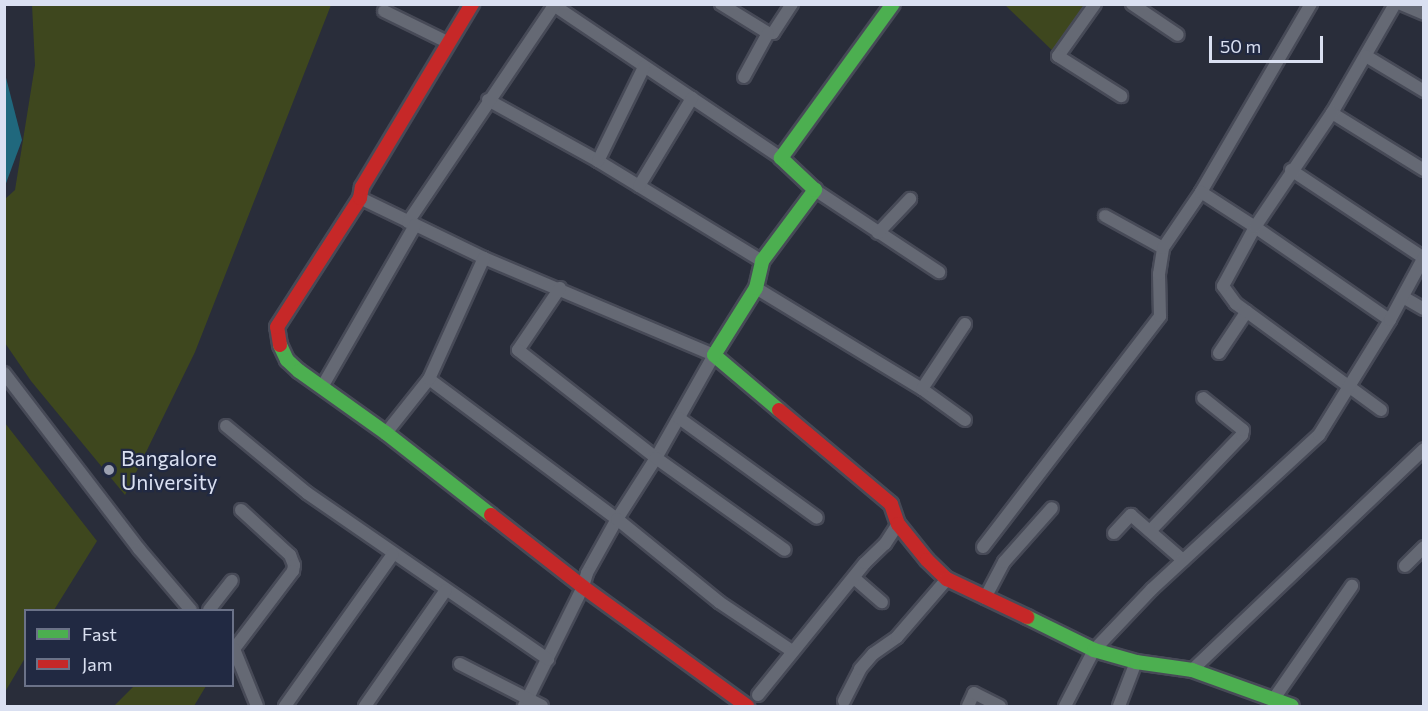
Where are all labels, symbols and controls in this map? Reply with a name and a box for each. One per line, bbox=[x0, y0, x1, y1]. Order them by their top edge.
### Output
scale bar bbox=[1212, 24, 1326, 62]
text: 50 m bbox=[1220, 35, 1261, 57]
place label: Bangalore University bbox=[121, 445, 218, 495]
marker: Bangalore University bbox=[102, 463, 116, 477]
legend bbox=[24, 609, 234, 687]
text: Fast bbox=[82, 623, 117, 645]
text: Jam bbox=[82, 653, 112, 675]

